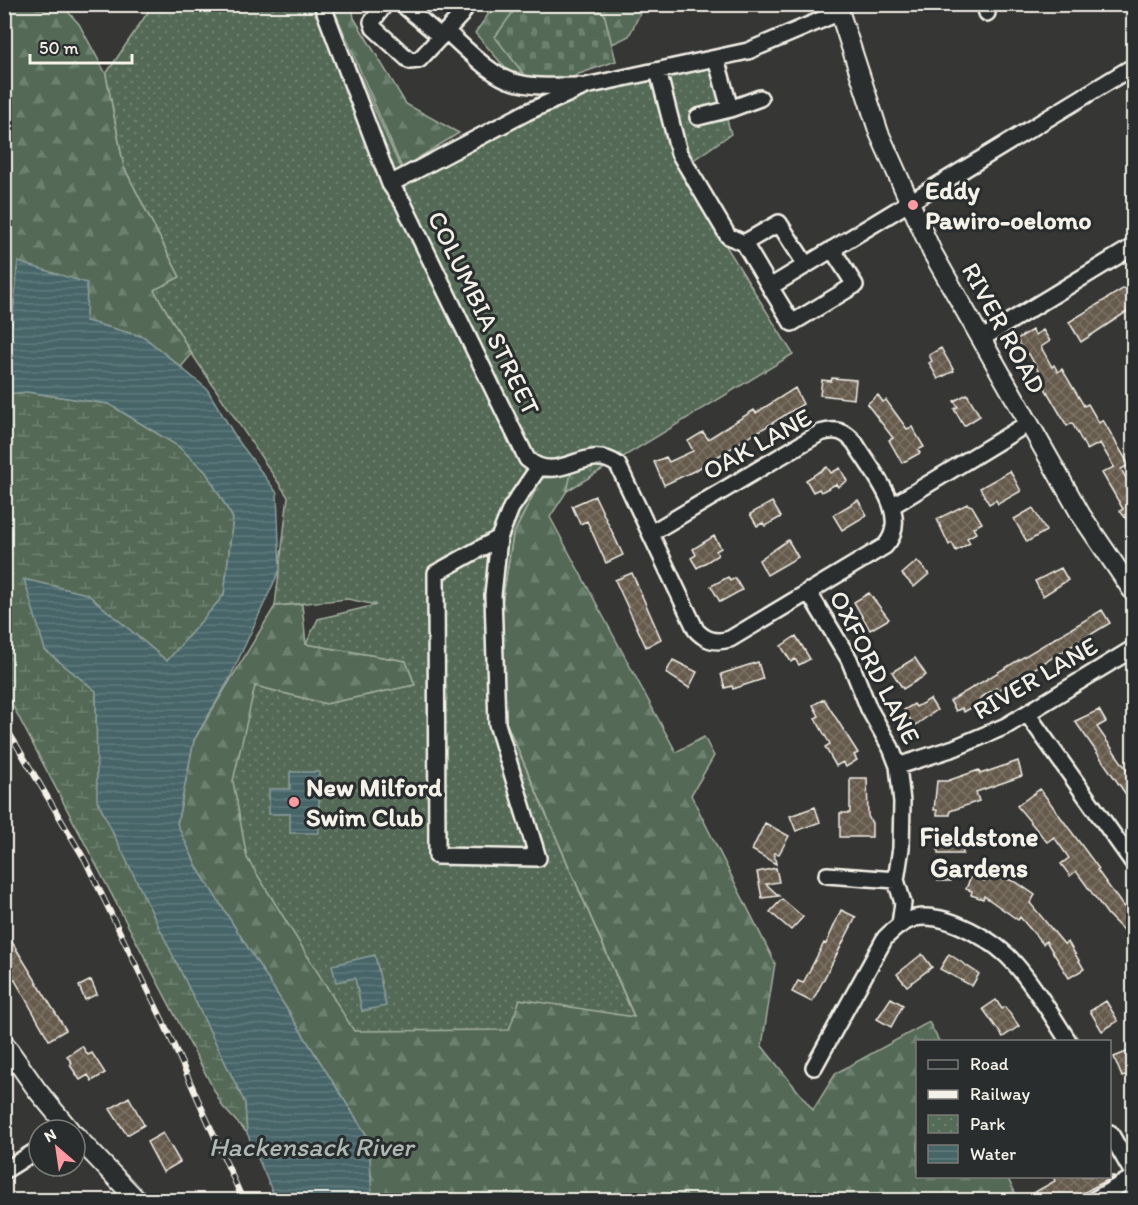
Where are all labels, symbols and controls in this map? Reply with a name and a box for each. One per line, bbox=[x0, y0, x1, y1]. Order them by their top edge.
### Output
scale bar bbox=[30, 27, 132, 65]
text: 50 m bbox=[39, 37, 79, 59]
place label: Eddy Pawiro-oelomo bbox=[925, 174, 1092, 236]
marker: Eddy Pawiro-oelomo bbox=[906, 198, 920, 212]
street label: COLUMBIA STREET bbox=[421, 205, 548, 421]
street label: RIVER ROAD bbox=[955, 257, 1053, 399]
street label: OAK LANE bbox=[697, 401, 817, 487]
street label: OXFORD LANE bbox=[823, 585, 927, 749]
street label: RIVER LANE bbox=[967, 629, 1103, 727]
place label: New Milford Swim Club bbox=[306, 771, 443, 833]
marker: New Milford Swim Club bbox=[287, 795, 301, 809]
district label: Fieldstone Gardens bbox=[920, 820, 1039, 884]
legend bbox=[916, 1040, 1111, 1178]
text: Road bbox=[970, 1053, 1009, 1075]
text: Railway bbox=[970, 1083, 1031, 1105]
text: Park bbox=[970, 1113, 1005, 1135]
north arrow bbox=[27, 1118, 87, 1178]
text: N bbox=[41, 1124, 59, 1146]
water label: Hackensack River bbox=[209, 1130, 416, 1163]
text: Water bbox=[970, 1143, 1016, 1165]

